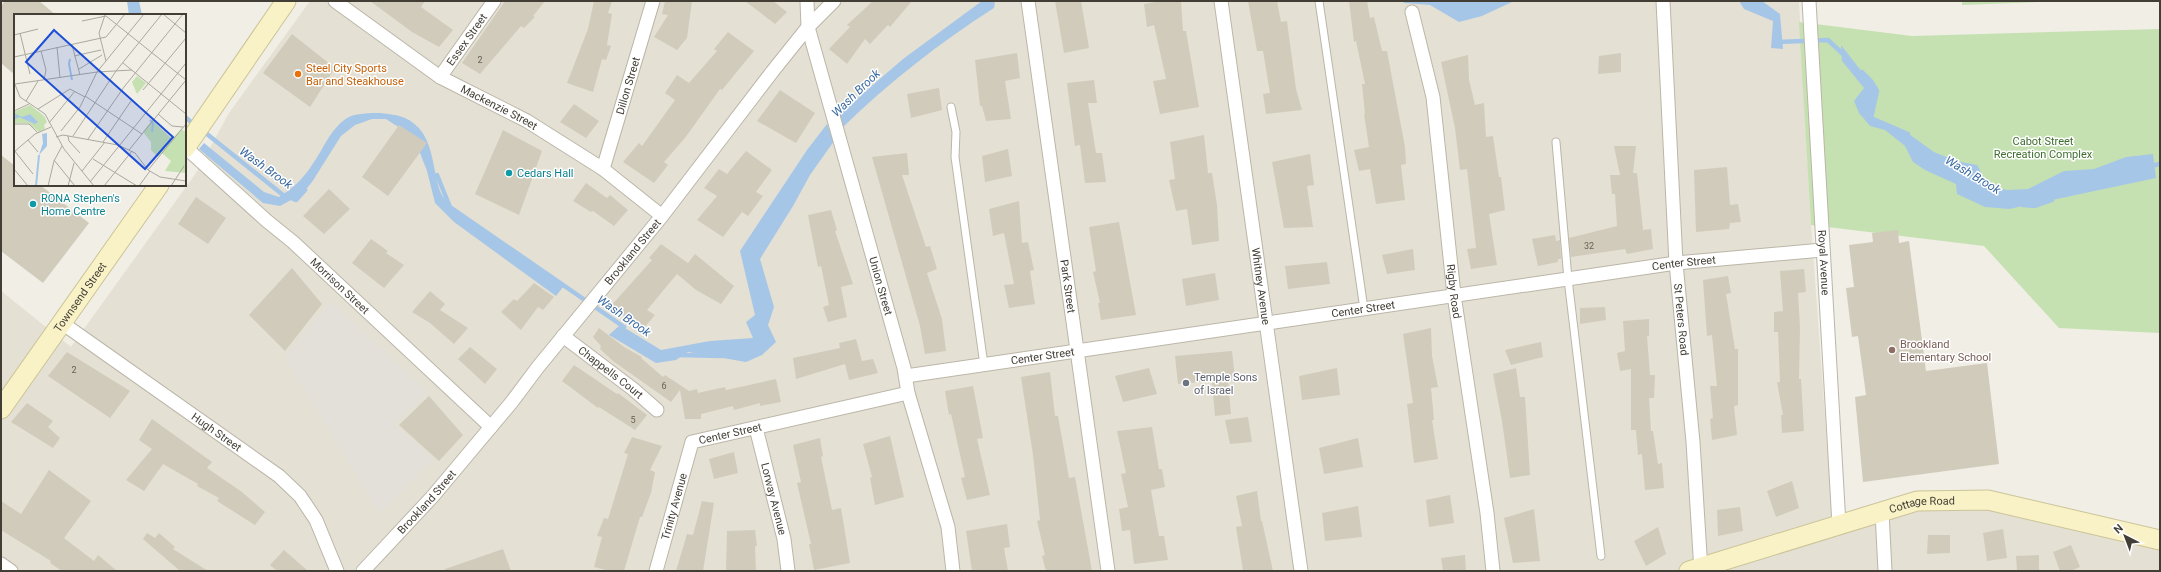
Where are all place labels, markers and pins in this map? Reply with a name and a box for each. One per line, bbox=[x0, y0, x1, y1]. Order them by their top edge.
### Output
place label: Steel City Sports Bar and Steakhouse bbox=[306, 62, 404, 88]
marker: Steel City Sports Bar and Steakhouse bbox=[293, 69, 303, 79]
place label: Cedars Hall bbox=[517, 167, 574, 180]
marker: Cedars Hall bbox=[504, 168, 514, 178]
place label: RONA Stephen's Home Centre bbox=[41, 192, 120, 218]
marker: RONA Stephen's Home Centre bbox=[28, 199, 38, 209]
place label: Brookland Elementary School bbox=[1900, 338, 1991, 364]
marker: Brookland Elementary School bbox=[1887, 345, 1897, 355]
place label: Temple Sons of Israel bbox=[1194, 371, 1258, 397]
marker: Temple Sons of Israel bbox=[1181, 378, 1191, 388]

